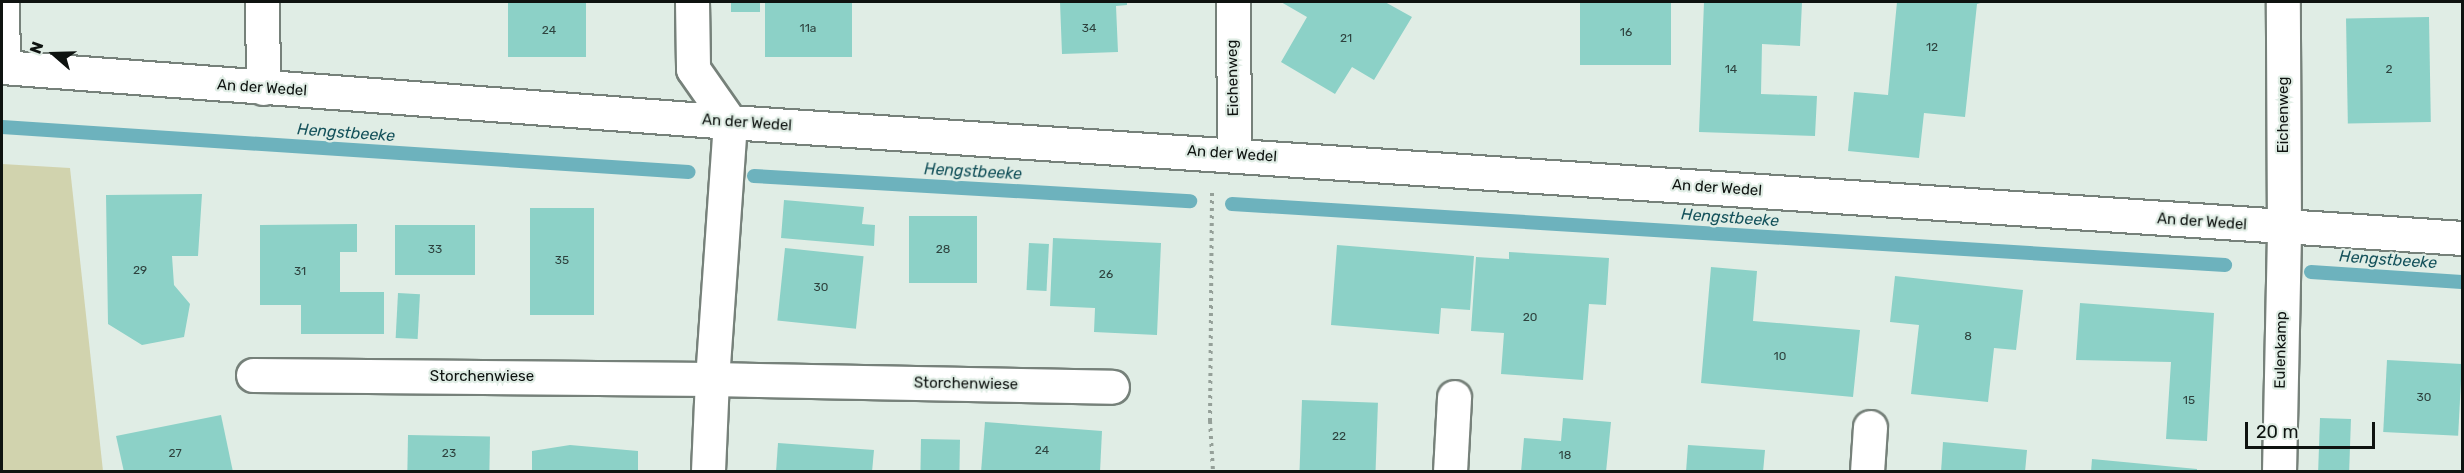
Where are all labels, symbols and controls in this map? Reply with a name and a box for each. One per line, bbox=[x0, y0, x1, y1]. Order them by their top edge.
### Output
house number: 11a bbox=[800, 22, 816, 36]
house number: 34 bbox=[1082, 22, 1096, 36]
north arrow bbox=[24, 24, 84, 84]
house number: 24 bbox=[542, 24, 556, 38]
house number: 16 bbox=[1620, 26, 1632, 40]
house number: 21 bbox=[1340, 32, 1352, 46]
text: N bbox=[26, 39, 48, 56]
street label: Eichenweg bbox=[1223, 39, 1243, 117]
house number: 12 bbox=[1926, 41, 1938, 55]
house number: 14 bbox=[1725, 63, 1737, 77]
house number: 2 bbox=[2385, 63, 2393, 77]
street label: An der Wedel bbox=[216, 76, 308, 100]
street label: Eichenweg bbox=[2275, 77, 2293, 153]
street label: An der Wedel bbox=[701, 111, 793, 135]
water label: Hengstbeeke bbox=[296, 120, 396, 146]
street label: An der Wedel bbox=[1186, 142, 1278, 166]
water label: Hengstbeeke bbox=[924, 160, 1022, 184]
street label: An der Wedel bbox=[1671, 176, 1763, 200]
water label: Hengstbeeke bbox=[1680, 205, 1780, 231]
street label: An der Wedel bbox=[2156, 210, 2248, 234]
house number: 33 bbox=[428, 243, 442, 257]
house number: 28 bbox=[936, 243, 950, 257]
water label: Hengstbeeke bbox=[2338, 247, 2438, 273]
house number: 35 bbox=[555, 254, 569, 268]
house number: 29 bbox=[133, 264, 147, 278]
house number: 31 bbox=[294, 265, 306, 279]
house number: 26 bbox=[1099, 268, 1113, 282]
house number: 30 bbox=[814, 281, 828, 295]
house number: 20 bbox=[1523, 311, 1537, 325]
street label: Eulenkamp bbox=[2271, 311, 2291, 389]
house number: 8 bbox=[1964, 330, 1972, 344]
house number: 10 bbox=[1774, 350, 1786, 364]
street label: Storchenwiese bbox=[430, 368, 534, 386]
street label: Storchenwiese bbox=[914, 374, 1018, 394]
house number: 30 bbox=[2417, 391, 2431, 405]
house number: 15 bbox=[2183, 394, 2195, 408]
scale bar bbox=[2248, 410, 2378, 448]
text: 20 m bbox=[2256, 421, 2298, 443]
house number: 22 bbox=[1332, 430, 1346, 444]
house number: 24 bbox=[1035, 444, 1049, 458]
house number: 27 bbox=[168, 447, 182, 461]
house number: 23 bbox=[442, 447, 456, 461]
house number: 18 bbox=[1559, 449, 1571, 463]

